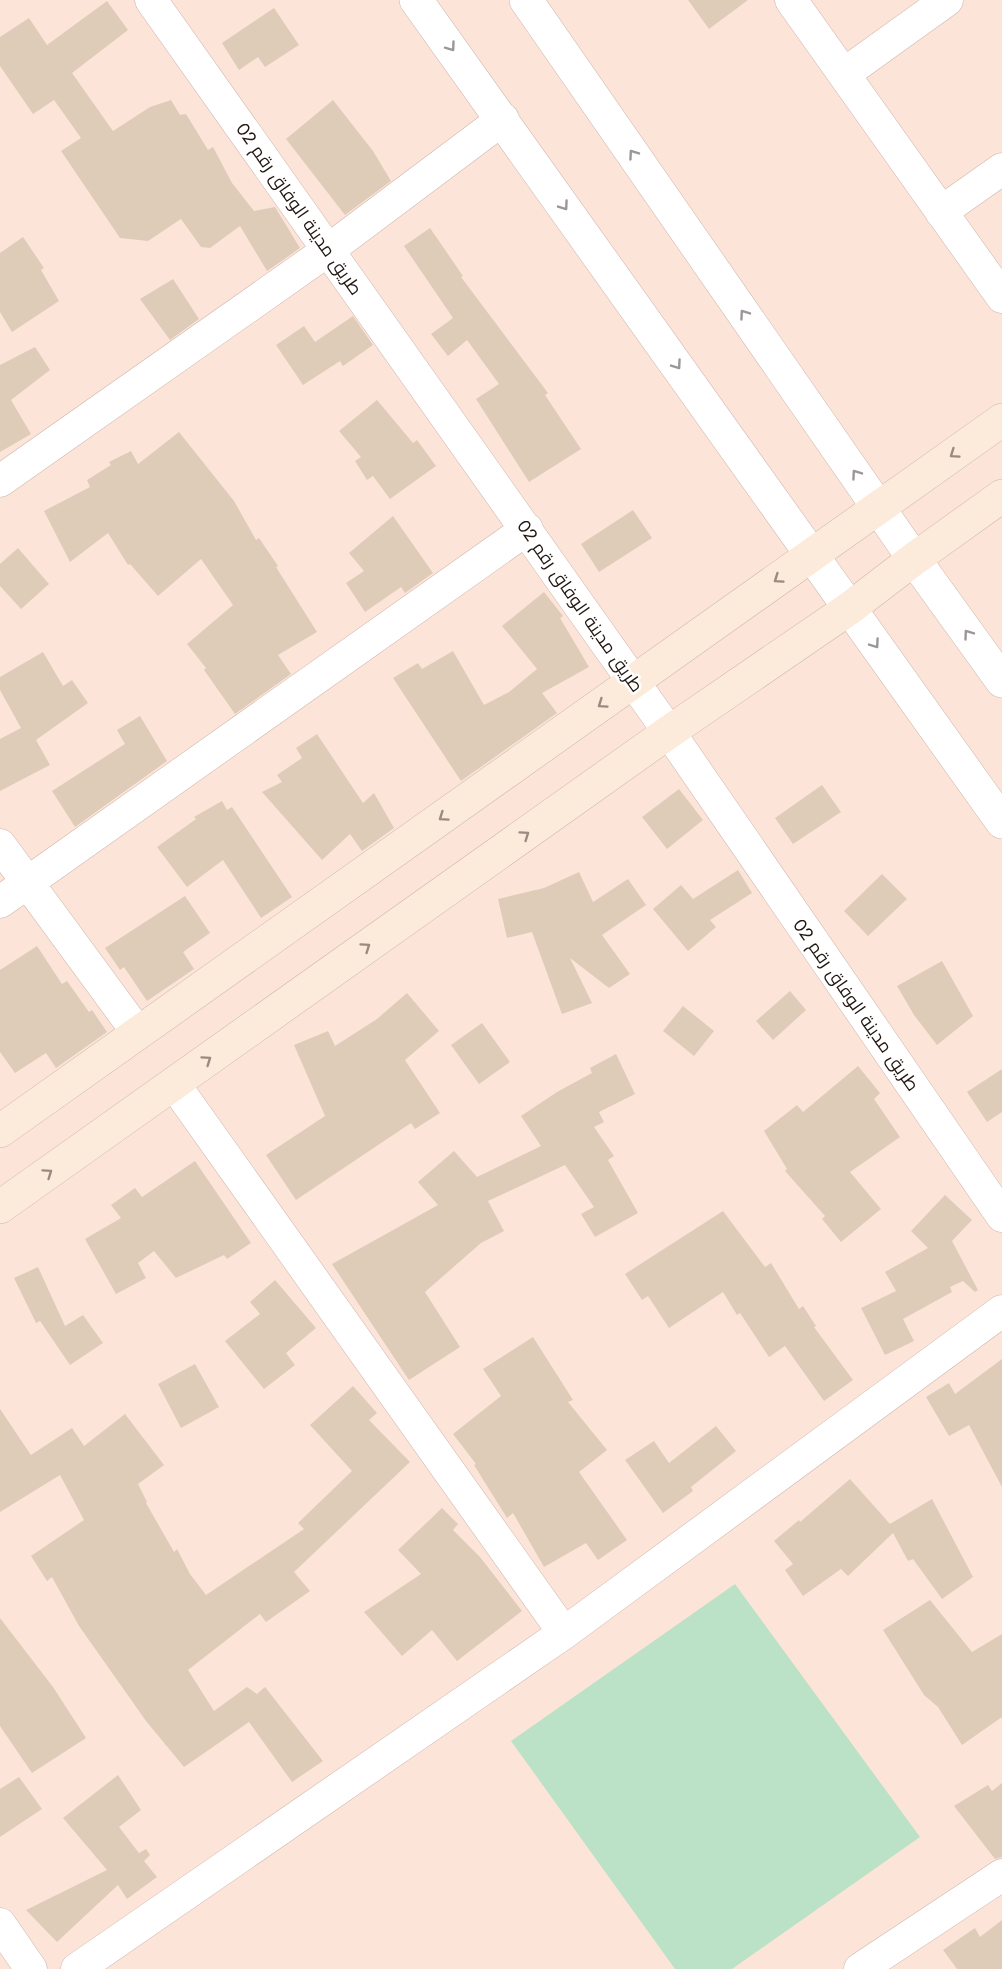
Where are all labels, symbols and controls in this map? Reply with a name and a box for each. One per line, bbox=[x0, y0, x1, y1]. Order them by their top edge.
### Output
one-way arrow bbox=[444, 41, 455, 52]
street label: طريق مدينة الوفاق رقم 02 bbox=[230, 118, 368, 300]
one-way arrow bbox=[629, 150, 640, 161]
one-way arrow bbox=[557, 199, 568, 210]
one-way arrow bbox=[740, 310, 751, 321]
one-way arrow bbox=[670, 359, 681, 370]
one-way arrow bbox=[950, 447, 961, 458]
one-way arrow bbox=[852, 470, 863, 481]
street label: طريق مدينة الوفاق رقم 02 bbox=[511, 515, 649, 697]
one-way arrow bbox=[774, 572, 785, 583]
one-way arrow bbox=[964, 629, 975, 640]
one-way arrow bbox=[868, 637, 879, 648]
one-way arrow bbox=[597, 697, 608, 708]
one-way arrow bbox=[438, 810, 449, 821]
one-way arrow bbox=[518, 831, 529, 842]
street label: طريق مدينة الوفاق رقم 02 bbox=[787, 914, 925, 1096]
one-way arrow bbox=[359, 944, 370, 955]
one-way arrow bbox=[200, 1056, 211, 1067]
one-way arrow bbox=[41, 1169, 52, 1180]

